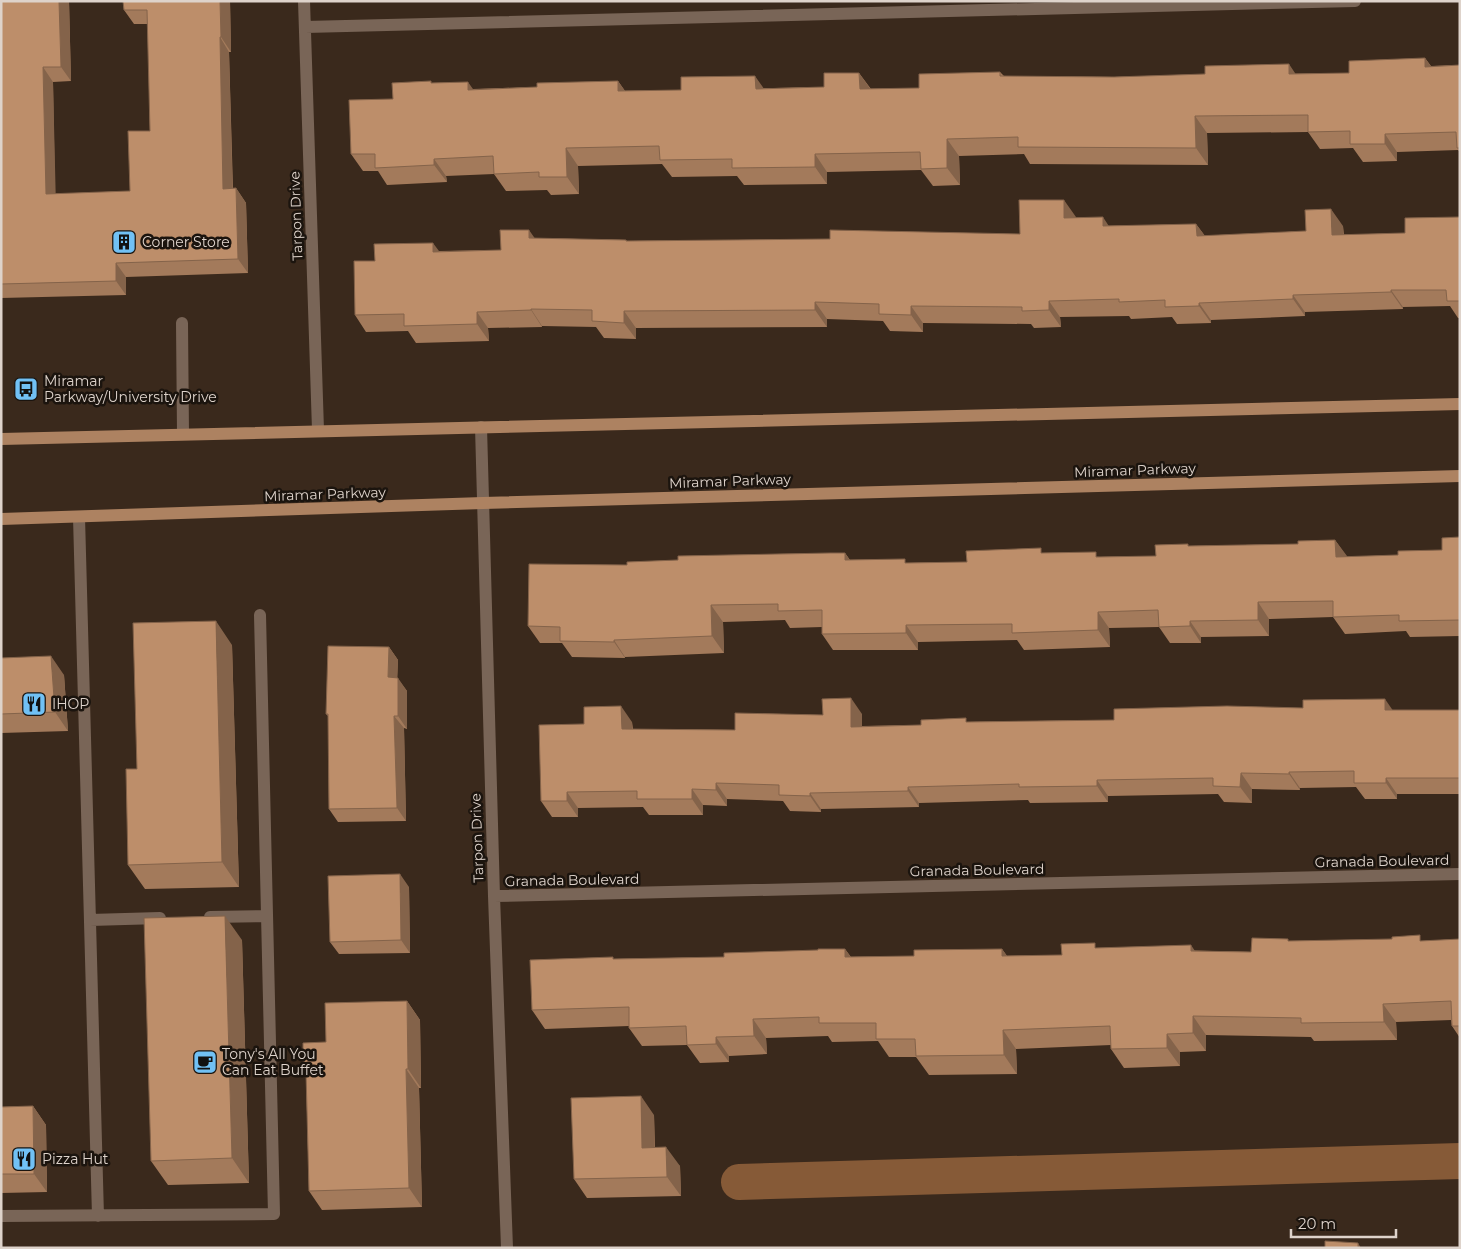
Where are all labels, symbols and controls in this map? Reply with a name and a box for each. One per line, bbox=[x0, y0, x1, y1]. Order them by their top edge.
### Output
street label: Tarpon Drive bbox=[285, 171, 307, 261]
building icon: Corner Store bbox=[111, 229, 137, 255]
place label: Corner Store bbox=[142, 233, 230, 251]
place label: Miramar Parkway/University Drive bbox=[44, 372, 217, 406]
bus stop icon: Miramar Parkway/University Drive bbox=[13, 376, 39, 402]
street label: Miramar Parkway bbox=[1074, 459, 1197, 481]
street label: Miramar Parkway bbox=[669, 470, 792, 492]
street label: Miramar Parkway bbox=[264, 483, 387, 505]
restaurant icon: IHOP bbox=[21, 691, 47, 717]
place label: IHOP bbox=[52, 695, 89, 713]
street label: Tarpon Drive bbox=[466, 793, 488, 883]
street label: Granada Boulevard bbox=[1315, 851, 1449, 871]
street label: Granada Boulevard bbox=[910, 860, 1044, 880]
street label: Granada Boulevard bbox=[505, 870, 639, 890]
place label: Tony's All You Can Eat Buffet bbox=[222, 1045, 324, 1079]
cafe icon: Tony's All You Can Eat Buffet bbox=[192, 1049, 218, 1075]
restaurant icon: Pizza Hut bbox=[11, 1146, 37, 1172]
place label: Pizza Hut bbox=[42, 1150, 109, 1168]
scale bar bbox=[1291, 1206, 1396, 1238]
text: 20 m bbox=[1298, 1214, 1336, 1233]

